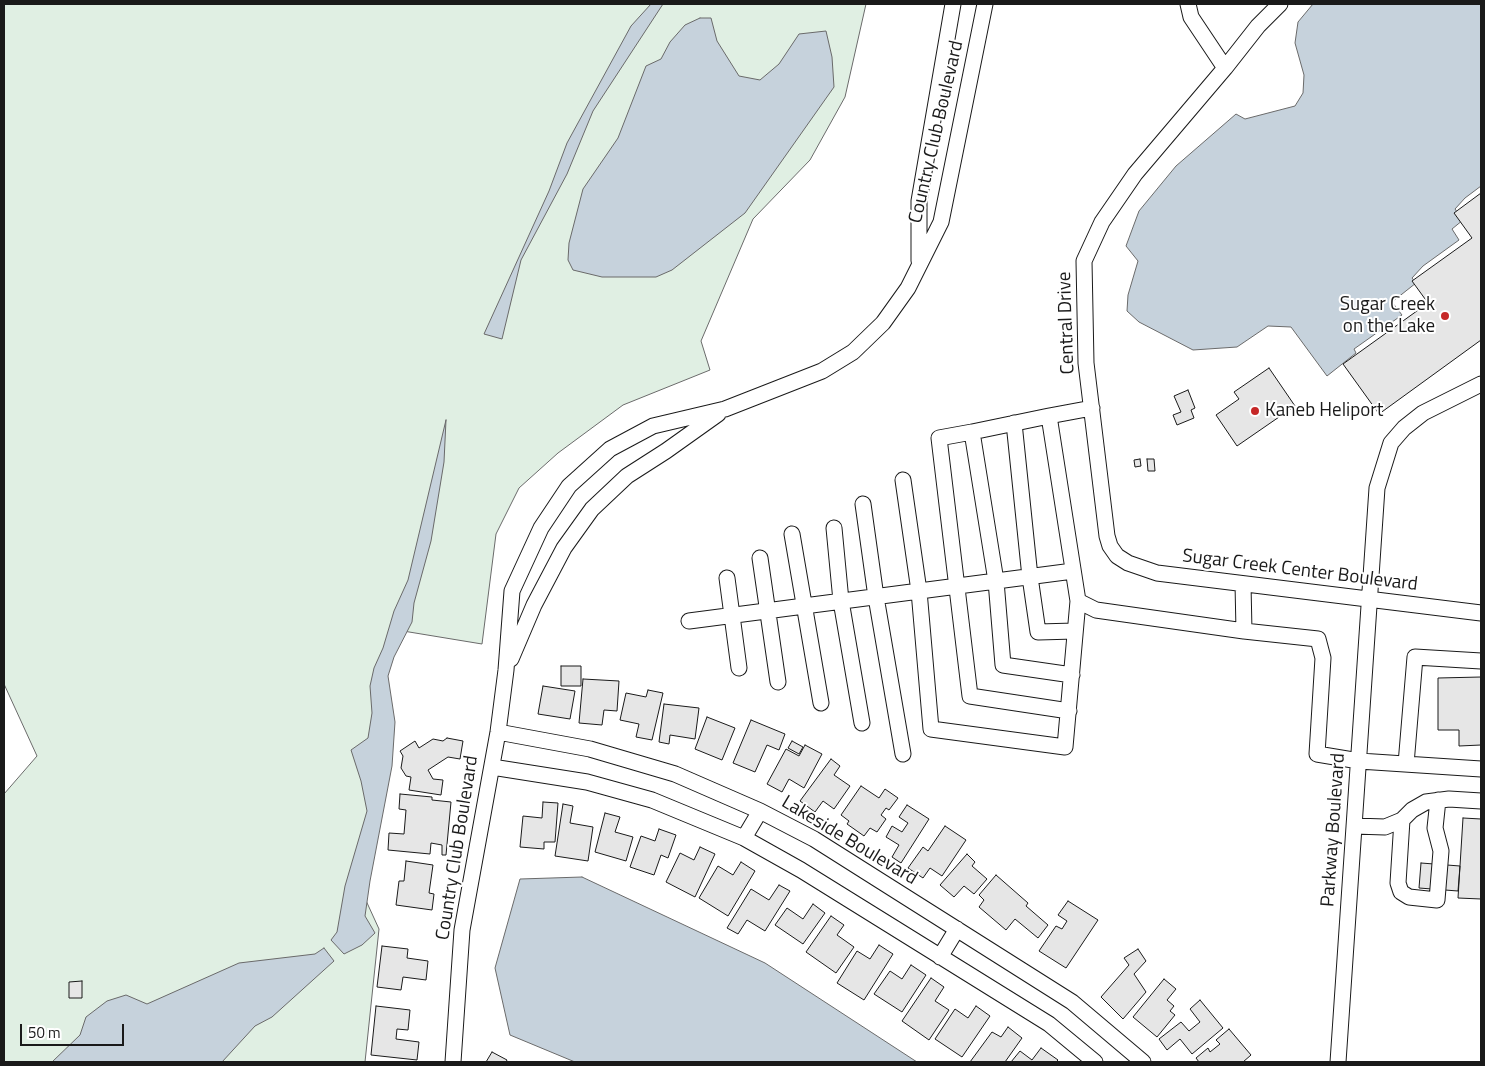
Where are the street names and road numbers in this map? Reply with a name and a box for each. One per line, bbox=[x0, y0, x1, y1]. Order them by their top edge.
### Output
street label: Country Club Boulevard bbox=[905, 39, 969, 225]
street label: Central Drive bbox=[1054, 271, 1080, 375]
street label: Sugar Creek Center Boulevard bbox=[1181, 545, 1419, 597]
street label: Parkway Boulevard bbox=[1317, 752, 1351, 908]
street label: Country Club Boulevard bbox=[432, 754, 484, 942]
street label: Lakeside Boulevard bbox=[777, 791, 921, 891]

